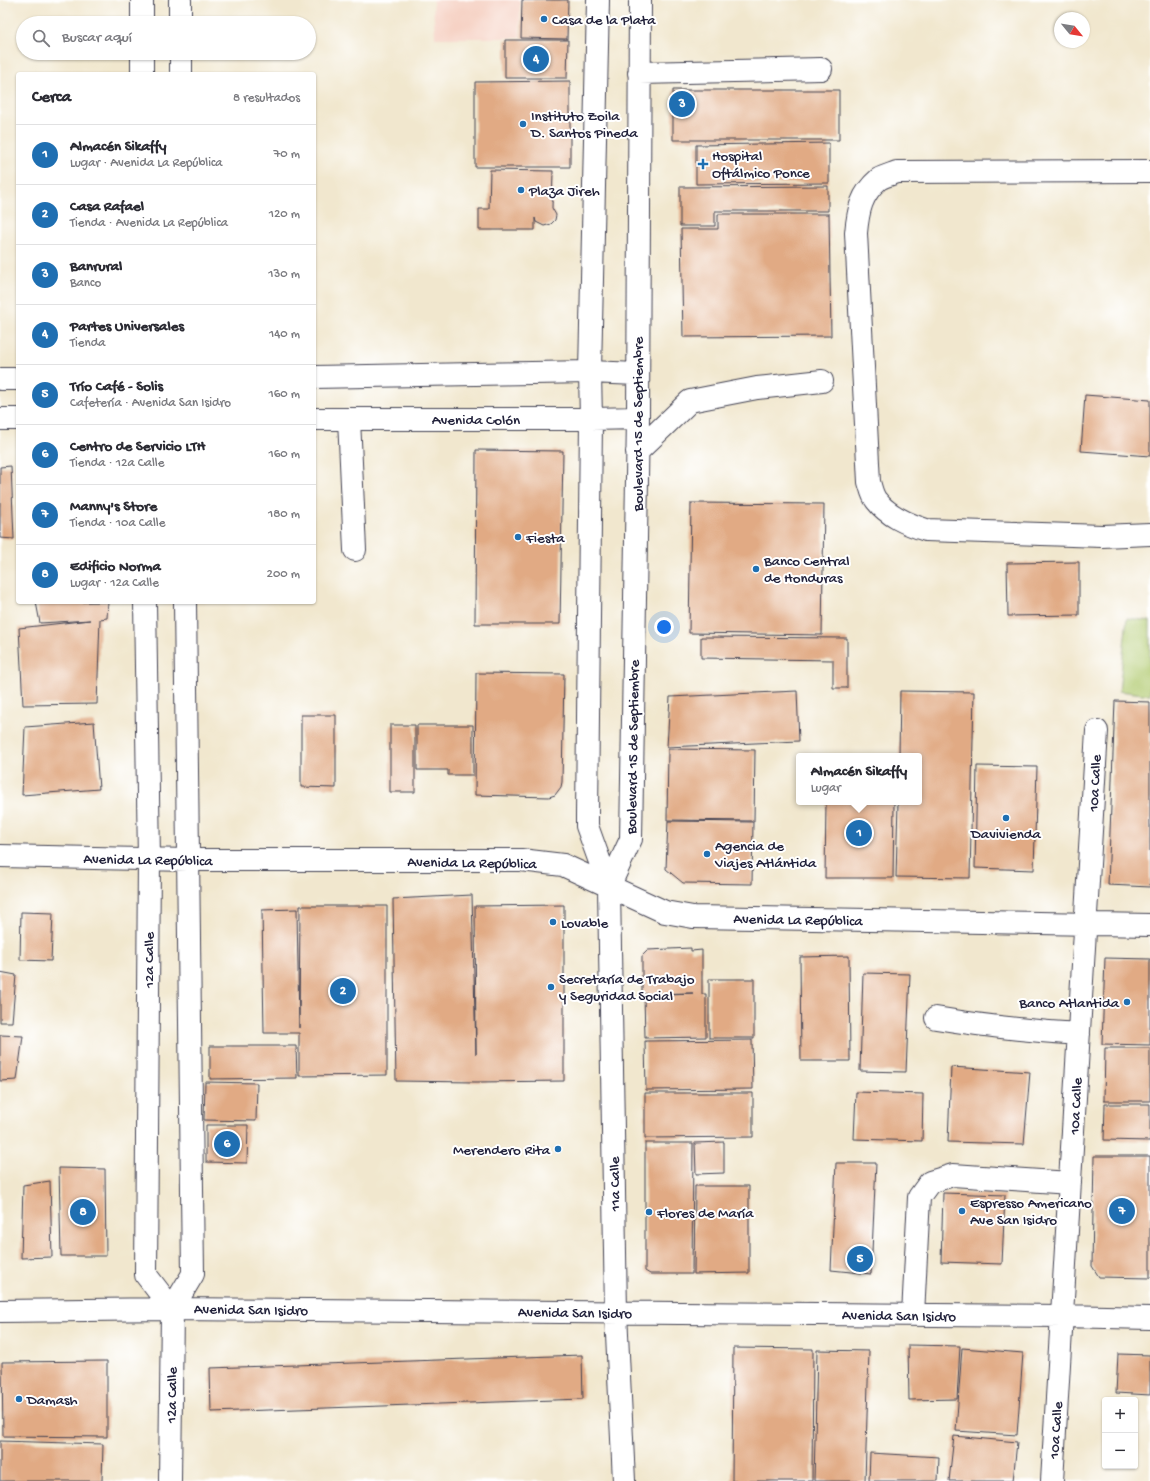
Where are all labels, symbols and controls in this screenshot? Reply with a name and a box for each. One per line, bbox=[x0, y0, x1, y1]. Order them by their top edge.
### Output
place label: Casa de la Plata bbox=[552, 12, 656, 30]
north arrow bbox=[1054, 12, 1090, 48]
marker: Casa de la Plata bbox=[539, 14, 549, 24]
search box bbox=[16, 16, 316, 60]
icon: search bbox=[30, 27, 52, 49]
text: Buscar aquí bbox=[62, 29, 132, 47]
pin: 4 bbox=[523, 44, 549, 74]
text: Cerca bbox=[32, 88, 71, 108]
pin: 3 bbox=[669, 89, 695, 119]
text: 8 resultados bbox=[233, 91, 300, 106]
place label: Instituto Zoila D. Santos Pineda bbox=[530, 108, 639, 143]
marker: Instituto Zoila D. Santos Pineda bbox=[518, 119, 528, 129]
text: Almacén Sikaffy bbox=[70, 138, 166, 156]
text: 1 bbox=[42, 147, 48, 162]
text: 70 m bbox=[274, 147, 300, 162]
place label: Hospital Oftálmico Ponce bbox=[712, 148, 810, 183]
text: Lugar · Avenida La República bbox=[70, 156, 223, 171]
marker: Hospital Oftálmico Ponce bbox=[697, 158, 709, 170]
place label: Plaza Jireh bbox=[528, 183, 600, 201]
marker: Plaza Jireh bbox=[516, 185, 526, 195]
text: Casa Rafael bbox=[70, 198, 144, 216]
text: 2 bbox=[42, 207, 48, 222]
text: 120 m bbox=[269, 207, 300, 222]
text: Tienda · Avenida La República bbox=[70, 216, 228, 231]
text: Banrural bbox=[70, 258, 122, 276]
text: 3 bbox=[42, 267, 48, 282]
text: 130 m bbox=[268, 267, 300, 282]
text: Banco bbox=[70, 276, 101, 291]
text: Partes Universales bbox=[70, 318, 184, 336]
text: 4 bbox=[42, 327, 48, 342]
text: 140 m bbox=[269, 327, 300, 342]
text: Tienda bbox=[70, 336, 106, 351]
street label: Boulevard 15 de Septiembre bbox=[630, 336, 648, 512]
text: Trío Café - Solis bbox=[70, 378, 163, 396]
text: 5 bbox=[42, 387, 48, 402]
text: 160 m bbox=[268, 387, 300, 402]
text: Cafetería · Avenida San Isidro bbox=[70, 396, 231, 411]
street label: Avenida Colón bbox=[432, 412, 520, 430]
text: Centro de Servicio LTH bbox=[70, 438, 205, 456]
text: 6 bbox=[42, 447, 48, 462]
text: 160 m bbox=[268, 447, 300, 462]
text: Tienda · 12a Calle bbox=[70, 456, 164, 471]
text: Manny's Store bbox=[70, 498, 157, 516]
text: 7 bbox=[42, 507, 48, 522]
text: 180 m bbox=[268, 507, 300, 522]
text: Tienda · 10a Calle bbox=[70, 516, 165, 531]
place label: Fiesta bbox=[525, 530, 565, 548]
marker: Fiesta bbox=[513, 532, 523, 542]
place label: Banco Central de Honduras bbox=[763, 553, 850, 588]
text: Edificio Norma bbox=[70, 558, 161, 576]
marker: Banco Central de Honduras bbox=[751, 564, 761, 574]
text: 8 bbox=[41, 567, 49, 582]
text: 200 m bbox=[267, 567, 300, 582]
text: Lugar · 12a Calle bbox=[70, 576, 159, 591]
your location bbox=[654, 617, 674, 637]
street label: Boulevard 15 de Septiembre bbox=[623, 659, 645, 835]
popup bbox=[796, 753, 922, 805]
street label: 10a Calle bbox=[1085, 754, 1106, 813]
text: Almacén Sikaffy bbox=[811, 763, 907, 781]
text: Lugar bbox=[811, 781, 841, 796]
marker: Davivienda bbox=[1001, 813, 1011, 823]
pin: 1 bbox=[846, 818, 872, 848]
place label: Davivienda bbox=[970, 826, 1042, 844]
place label: Agencia de Viajes Atlántida bbox=[714, 838, 817, 873]
marker: Agencia de Viajes Atlántida bbox=[702, 849, 712, 859]
street label: Avenida La República bbox=[83, 851, 214, 871]
street label: Avenida La República bbox=[407, 854, 538, 874]
street label: Avenida La República bbox=[733, 911, 864, 931]
place label: Lovable bbox=[561, 915, 608, 933]
marker: Lovable bbox=[548, 917, 558, 927]
street label: 12a Calle bbox=[141, 932, 159, 989]
place label: Secretaría de Trabajo y Seguridad Social bbox=[559, 971, 695, 1006]
pin: 2 bbox=[330, 976, 356, 1006]
marker: Secretaría de Trabajo y Seguridad Social bbox=[546, 982, 556, 992]
place label: Banco Atlantida bbox=[1018, 995, 1120, 1013]
marker: Banco Atlantida bbox=[1122, 997, 1132, 1007]
street label: 10a Calle bbox=[1066, 1077, 1087, 1136]
pin: 6 bbox=[214, 1129, 240, 1159]
place label: Merendero Rita bbox=[453, 1142, 551, 1160]
marker: Merendero Rita bbox=[553, 1144, 563, 1154]
street label: 11a Calle bbox=[607, 1156, 625, 1213]
place label: Espresso Americano Ave San Isidro bbox=[970, 1195, 1092, 1230]
pin: 7 bbox=[1109, 1196, 1135, 1226]
pin: 8 bbox=[70, 1197, 96, 1227]
place label: Flores de María bbox=[656, 1205, 754, 1223]
marker: Espresso Americano Ave San Isidro bbox=[957, 1206, 967, 1216]
marker: Flores de María bbox=[644, 1207, 654, 1217]
pin: 5 bbox=[847, 1244, 873, 1274]
street label: Avenida San Isidro bbox=[194, 1301, 309, 1321]
street label: Avenida San Isidro bbox=[518, 1304, 633, 1324]
street label: Avenida San Isidro bbox=[842, 1307, 957, 1327]
street label: 12a Calle bbox=[163, 1367, 182, 1424]
place label: Damash bbox=[26, 1392, 78, 1410]
marker: Damash bbox=[14, 1394, 24, 1404]
map controls bbox=[1102, 1397, 1138, 1469]
button: + bbox=[1102, 1397, 1138, 1433]
street label: 10a Calle bbox=[1046, 1401, 1068, 1460]
button: − bbox=[1102, 1433, 1138, 1469]

